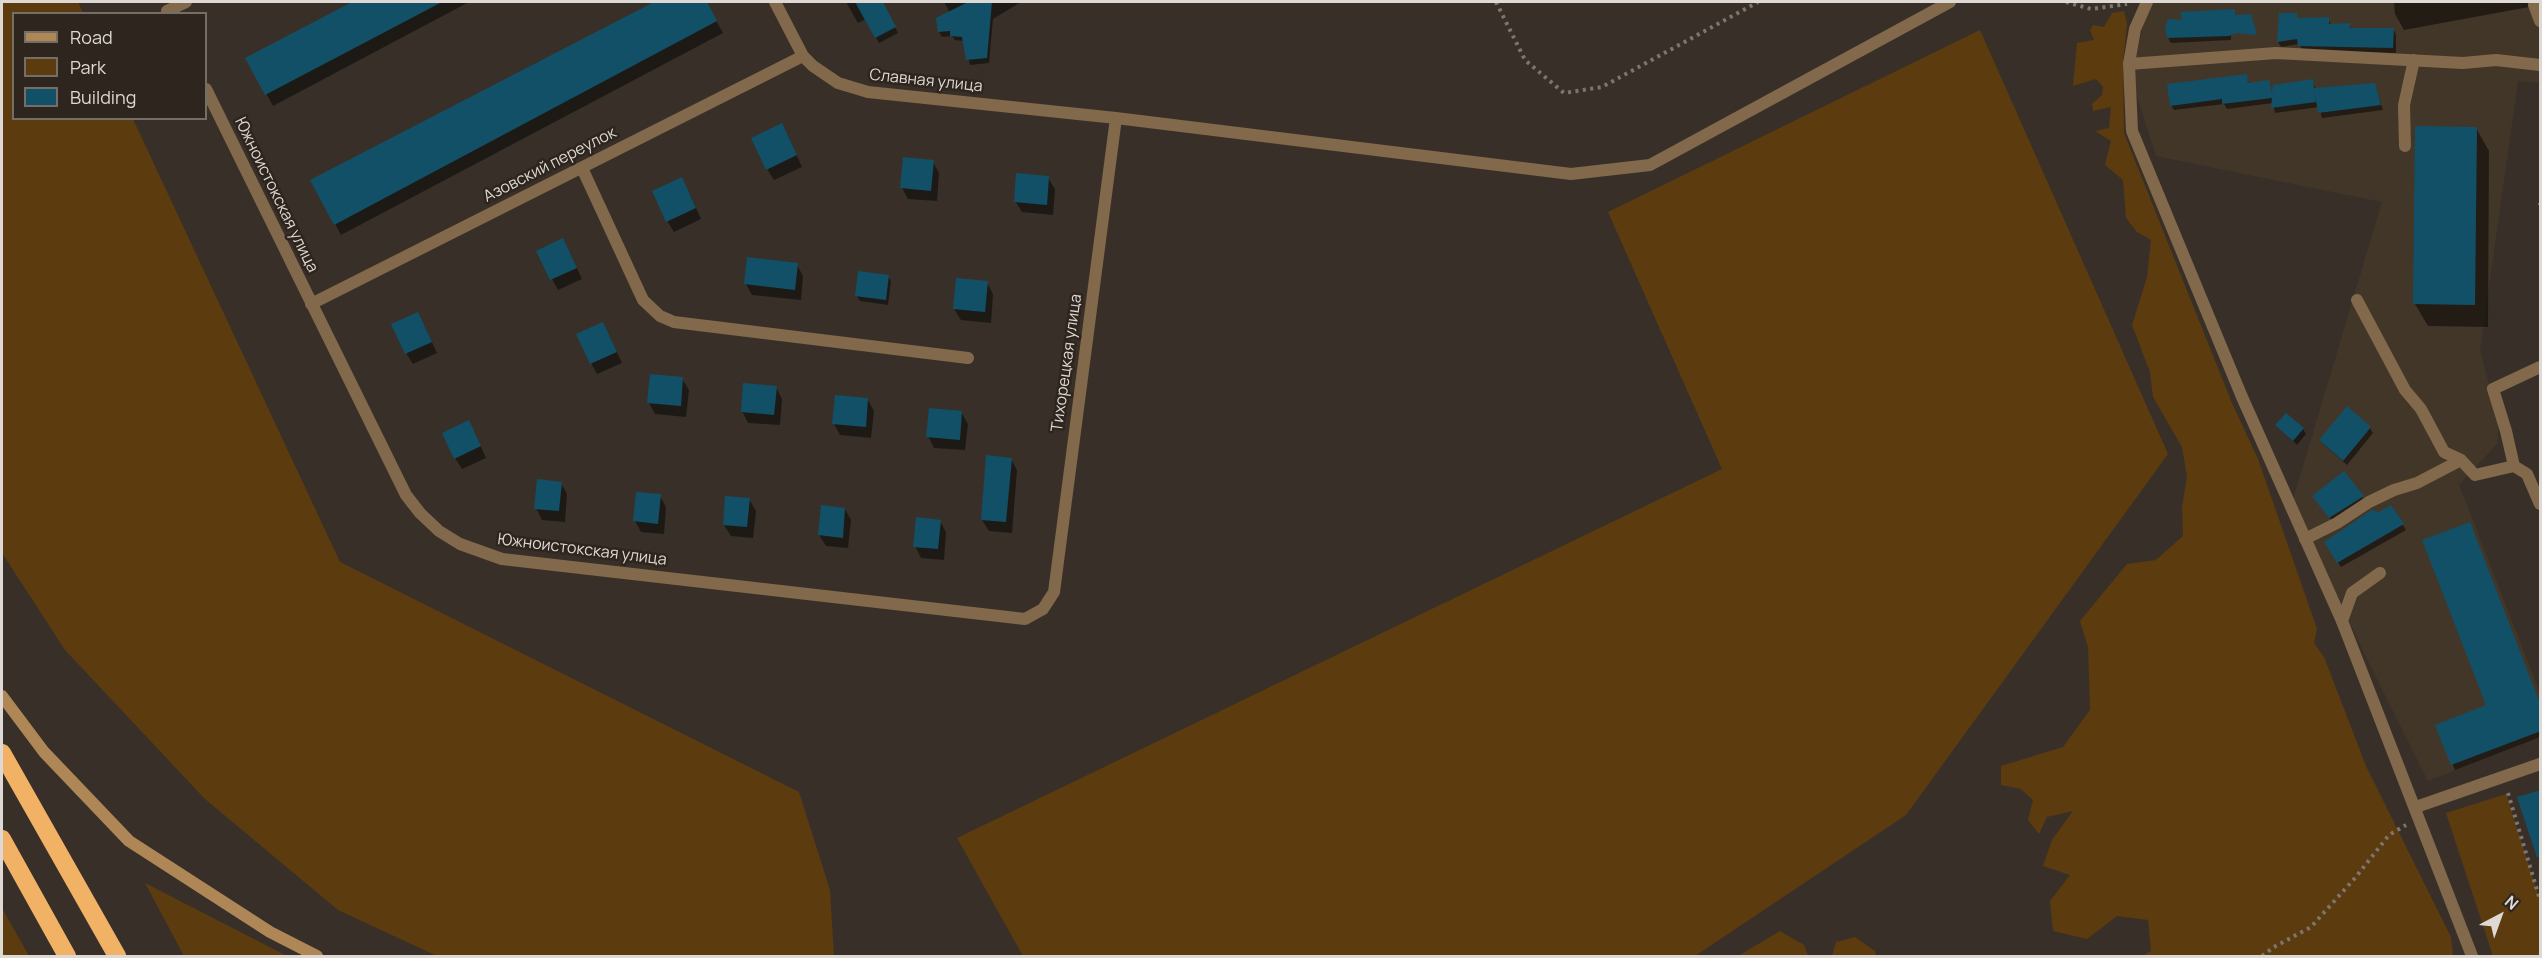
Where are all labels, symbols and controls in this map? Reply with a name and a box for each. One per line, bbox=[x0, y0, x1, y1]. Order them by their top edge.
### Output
legend bbox=[12, 12, 207, 120]
text: Road bbox=[70, 25, 113, 49]
text: Park bbox=[70, 55, 106, 79]
street label: Славная улица bbox=[868, 66, 984, 96]
text: Building bbox=[70, 85, 136, 109]
street label: Южноистокская улица bbox=[230, 114, 322, 276]
street label: Азовский переулок bbox=[480, 123, 620, 207]
street label: Тихорецкая улица bbox=[1048, 293, 1086, 433]
street label: Южноистокская улица bbox=[496, 530, 668, 570]
north arrow bbox=[2470, 886, 2530, 946]
text: N bbox=[2500, 890, 2523, 914]

